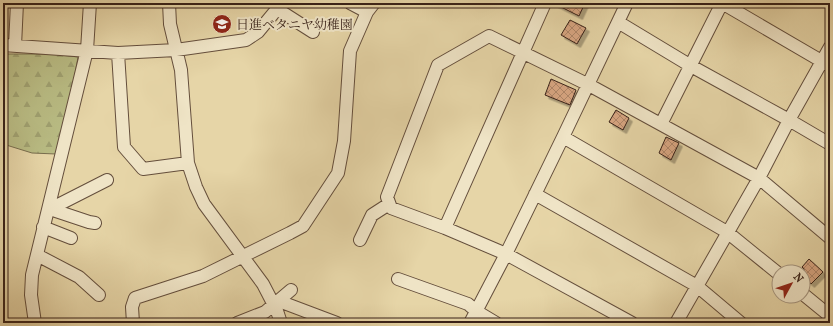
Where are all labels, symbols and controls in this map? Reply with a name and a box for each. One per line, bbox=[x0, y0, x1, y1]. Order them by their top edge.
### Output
school or university icon: 日進ベタニヤ幼稚園 bbox=[211, 13, 233, 35]
place label: 日進ベタニヤ幼稚園 bbox=[236, 17, 353, 32]
north arrow bbox=[771, 264, 811, 304]
text: N bbox=[791, 271, 806, 286]

